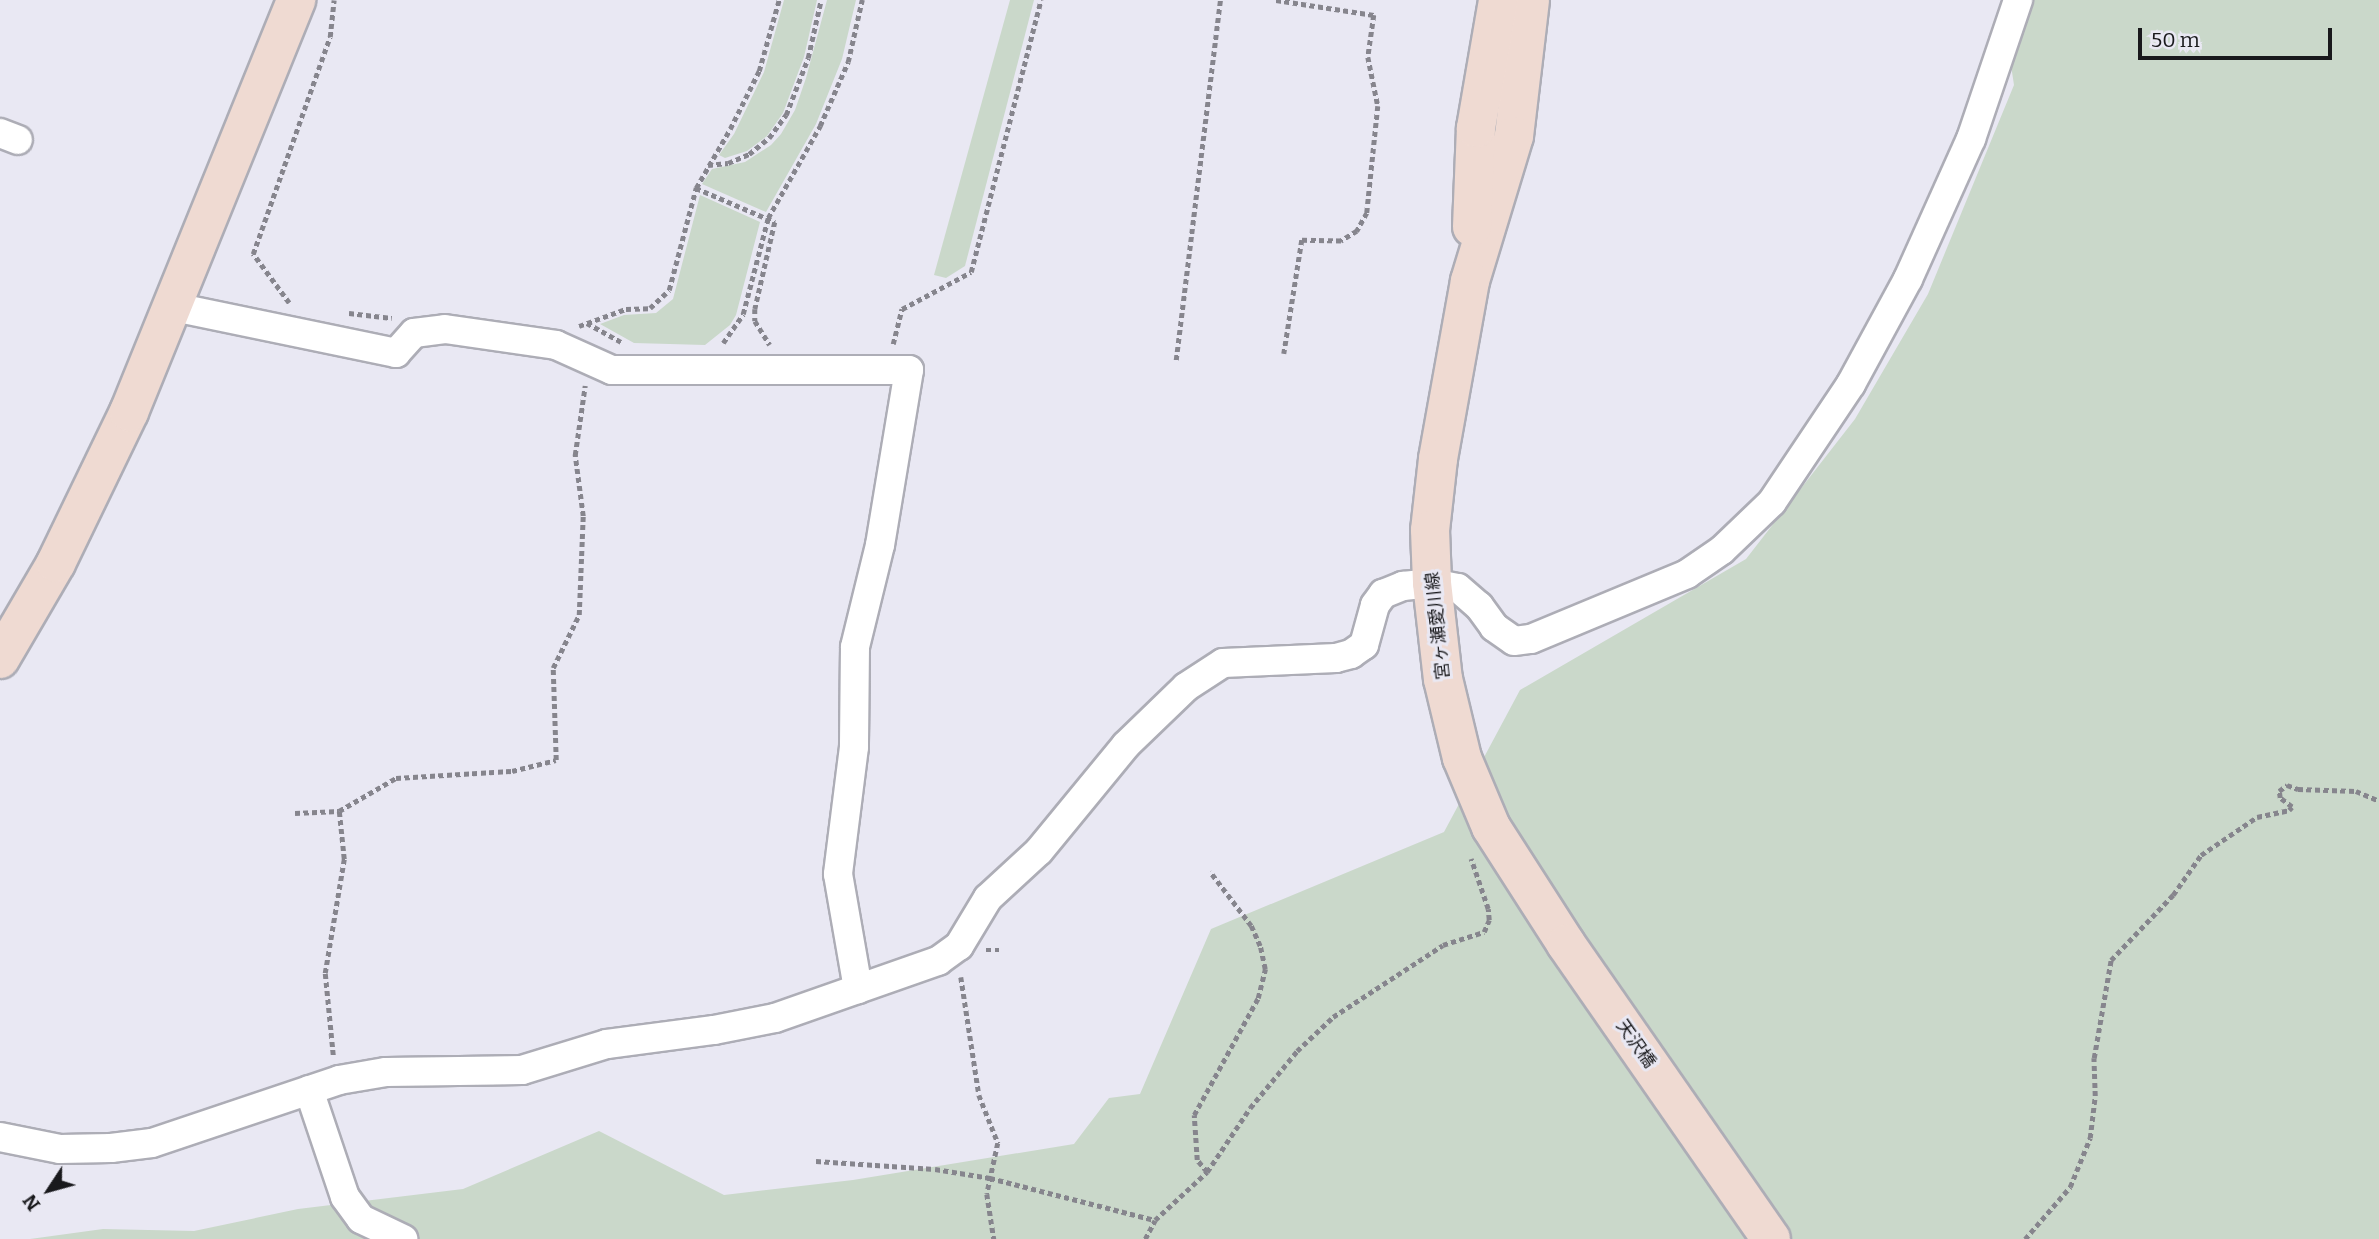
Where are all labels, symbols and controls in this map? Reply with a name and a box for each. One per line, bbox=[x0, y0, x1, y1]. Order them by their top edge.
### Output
scale bar bbox=[2141, 14, 2335, 58]
text: 50 m bbox=[2151, 27, 2200, 53]
street label: 宮ヶ瀬愛川線 bbox=[1422, 571, 1454, 681]
street label: 天沢橋 bbox=[1612, 1016, 1660, 1072]
north arrow bbox=[14, 1155, 84, 1225]
text: N bbox=[18, 1190, 45, 1215]

